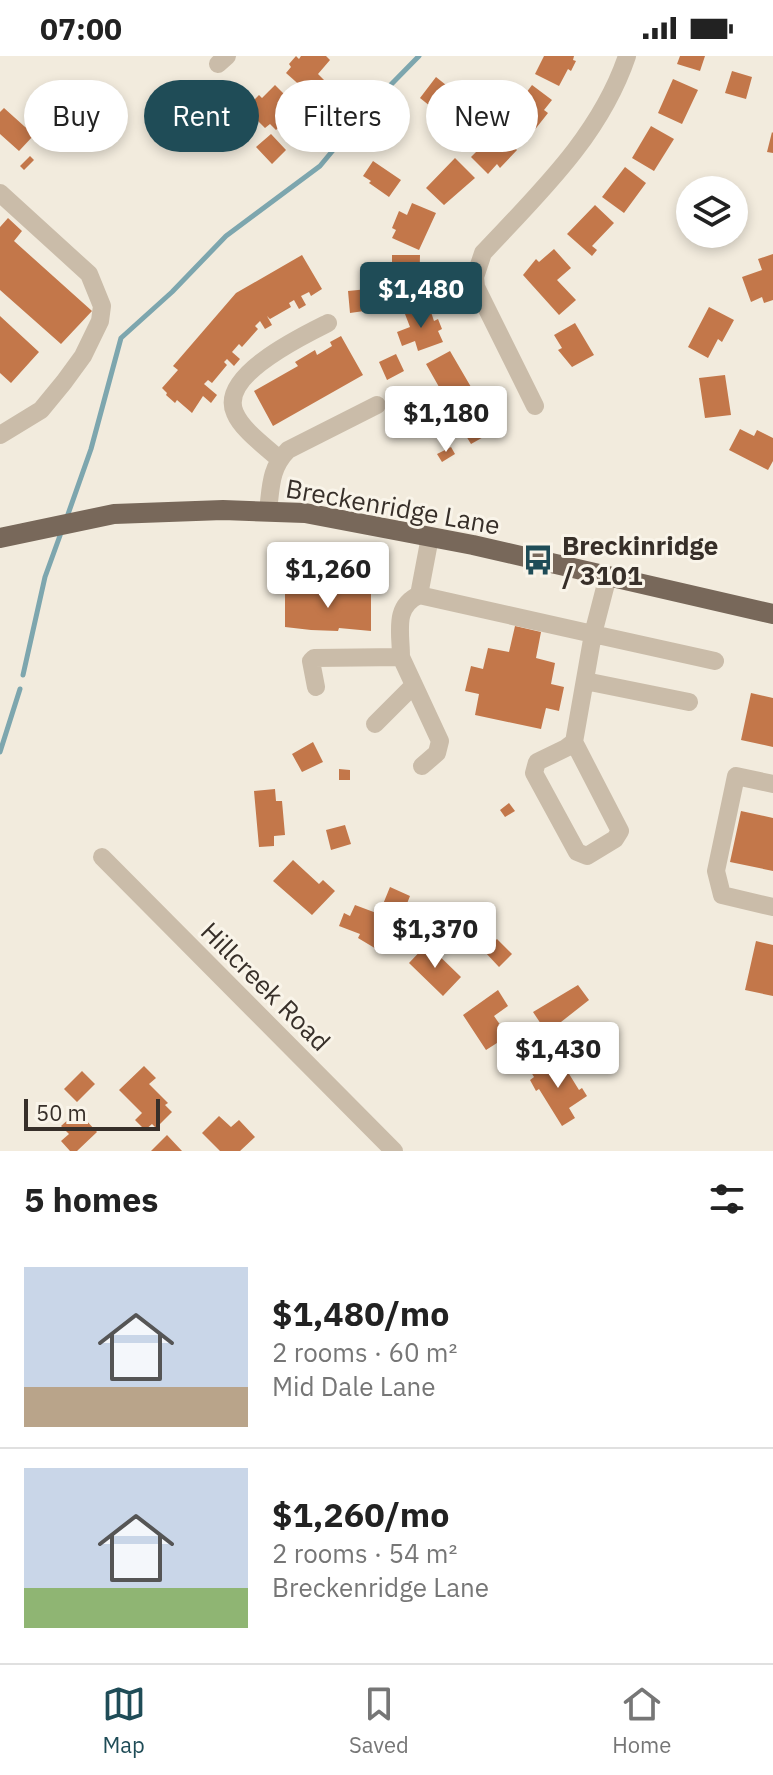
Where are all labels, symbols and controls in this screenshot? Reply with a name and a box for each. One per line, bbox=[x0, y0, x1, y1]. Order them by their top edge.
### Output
text: 07:00 bbox=[40, 9, 122, 48]
chip: Buy bbox=[24, 80, 128, 152]
chip: Rent bbox=[144, 80, 259, 152]
chip: Filters bbox=[275, 80, 410, 152]
chip: New bbox=[426, 80, 538, 152]
map controls bbox=[676, 176, 748, 248]
button: layers bbox=[676, 176, 748, 248]
pin: $1,480 bbox=[356, 262, 486, 330]
text: $1,480 bbox=[378, 271, 464, 305]
pin: $1,180 bbox=[381, 386, 511, 454]
text: $1,180 bbox=[403, 395, 489, 429]
street label: Breckenridge Lane bbox=[283, 470, 503, 542]
place label: Breckinridge / 3101 bbox=[562, 528, 718, 592]
pin: $1,260 bbox=[263, 542, 393, 610]
bus stop icon: Breckinridge / 3101 bbox=[521, 543, 555, 577]
text: $1,260 bbox=[285, 551, 371, 585]
pin: $1,370 bbox=[370, 902, 500, 970]
text: $1,370 bbox=[392, 911, 478, 945]
street label: Hillcreek Road bbox=[194, 914, 338, 1058]
pin: $1,430 bbox=[493, 1022, 623, 1090]
text: $1,430 bbox=[515, 1031, 601, 1065]
scale bar bbox=[24, 1095, 160, 1131]
text: 50 m bbox=[36, 1098, 87, 1127]
text: 5 homes bbox=[24, 1177, 159, 1221]
icon: filters bbox=[705, 1177, 749, 1221]
text: $1,480/mo bbox=[272, 1291, 449, 1335]
icon: home bbox=[88, 1299, 184, 1395]
text: 2 rooms · 60 m² bbox=[272, 1335, 457, 1369]
text: Mid Dale Lane bbox=[272, 1369, 436, 1403]
text: $1,260/mo bbox=[272, 1492, 449, 1536]
icon: home bbox=[88, 1500, 184, 1596]
text: 2 rooms · 54 m² bbox=[272, 1536, 457, 1570]
text: Breckenridge Lane bbox=[272, 1570, 489, 1604]
tab: Map bbox=[102, 1682, 146, 1759]
tab: Saved bbox=[349, 1682, 409, 1759]
tab: Home bbox=[612, 1682, 671, 1759]

